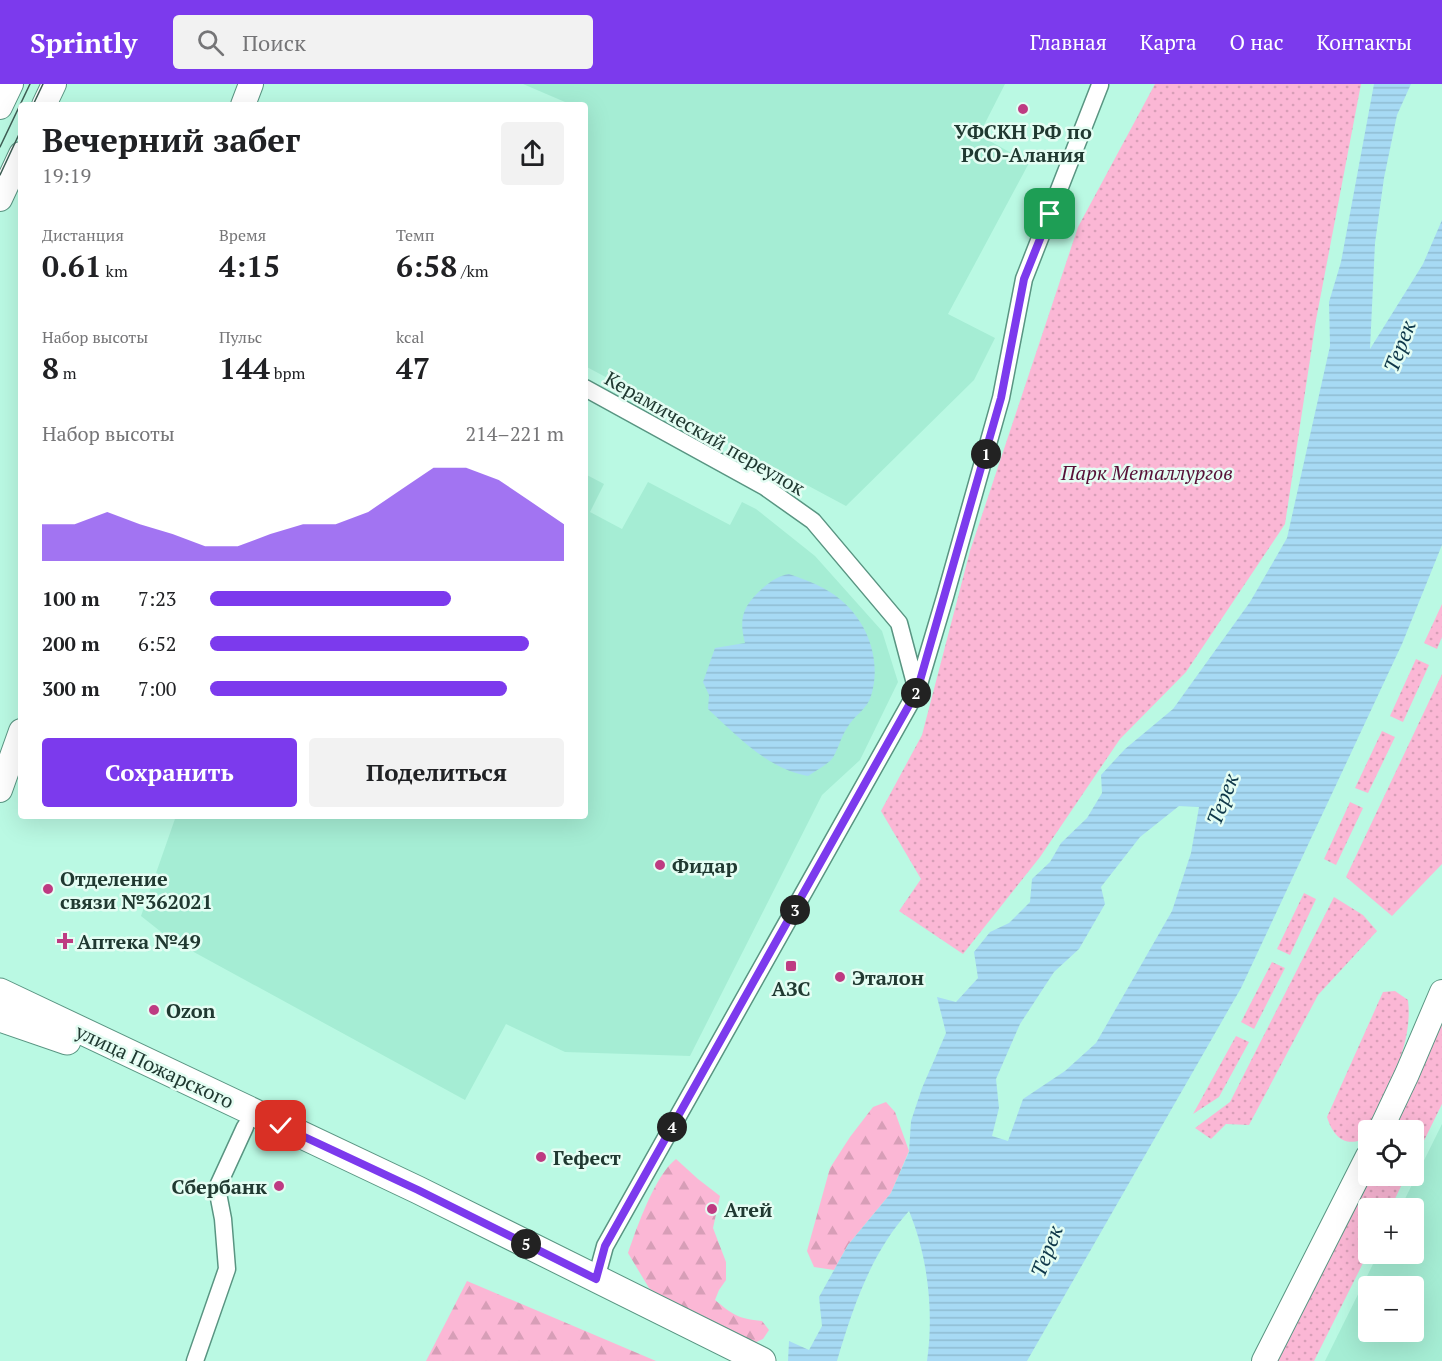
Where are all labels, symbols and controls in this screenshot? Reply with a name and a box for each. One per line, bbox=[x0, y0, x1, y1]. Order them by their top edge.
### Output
search box bbox=[173, 15, 593, 69]
text: Sprintly bbox=[30, 24, 137, 61]
icon: search bbox=[194, 26, 227, 59]
text: Поиск bbox=[242, 28, 306, 57]
text: Главная bbox=[1030, 28, 1107, 56]
text: Карта bbox=[1140, 28, 1197, 56]
text: О нас bbox=[1230, 28, 1283, 56]
text: Контакты bbox=[1316, 28, 1412, 56]
marker: УФСКН РФ по РСО-Алания bbox=[1016, 102, 1030, 116]
text: Вечерний забег bbox=[42, 118, 300, 161]
place label: УФСКН РФ по РСО-Алания bbox=[954, 118, 1092, 168]
button: share bbox=[501, 122, 564, 185]
text: 19:19 bbox=[42, 162, 91, 189]
pin bbox=[1024, 188, 1075, 239]
icon: arrive bbox=[1033, 197, 1066, 230]
text: Дистанция bbox=[42, 224, 124, 246]
text: Время bbox=[219, 224, 266, 246]
text: Темп bbox=[396, 224, 434, 246]
text: 0.61 bbox=[42, 246, 102, 286]
text: 4:15 bbox=[219, 246, 280, 286]
text: 6:58 bbox=[396, 246, 457, 286]
text: km bbox=[102, 260, 128, 282]
text: /km bbox=[457, 260, 489, 282]
water label: Терек bbox=[1376, 316, 1422, 376]
text: Набор высоты bbox=[42, 326, 148, 348]
text: Пульс bbox=[219, 326, 262, 348]
text: kcal bbox=[396, 326, 424, 348]
text: 8 bbox=[42, 348, 59, 388]
text: 144 bbox=[219, 348, 270, 388]
text: 47 bbox=[396, 348, 430, 388]
text: m bbox=[59, 362, 77, 384]
text: bpm bbox=[270, 362, 305, 384]
street label: Керамический переулок bbox=[600, 365, 810, 502]
text: Набор высоты bbox=[42, 420, 175, 447]
text: 214–221 m bbox=[465, 420, 564, 447]
pin: 1 bbox=[971, 439, 1001, 469]
text: 1 bbox=[981, 443, 991, 465]
park label: Парк Металлургов bbox=[1060, 459, 1233, 486]
text: 100 m bbox=[42, 585, 100, 612]
text: 7:23 bbox=[138, 585, 177, 612]
text: 200 m bbox=[42, 630, 100, 657]
text: 6:52 bbox=[138, 630, 177, 657]
text: 300 m bbox=[42, 675, 100, 702]
text: 7:00 bbox=[138, 675, 177, 702]
pin: 2 bbox=[901, 678, 931, 708]
text: 2 bbox=[911, 682, 921, 704]
button: Сохранить bbox=[42, 738, 297, 807]
button: Поделиться bbox=[309, 738, 564, 807]
water label: Терек bbox=[1199, 769, 1245, 829]
place label: Фидар bbox=[672, 852, 738, 879]
marker: Фидар bbox=[653, 858, 667, 872]
place label: Отделение связи №362021 bbox=[60, 865, 213, 915]
marker: Отделение связи №362021 bbox=[41, 882, 55, 896]
pin: 3 bbox=[780, 895, 810, 925]
text: 3 bbox=[790, 899, 800, 921]
place label: Аптека №49 bbox=[77, 928, 201, 955]
marker: Аптека №49 bbox=[58, 934, 72, 948]
marker: АЗС bbox=[784, 959, 798, 973]
place label: Эталон bbox=[852, 964, 924, 991]
marker: Эталон bbox=[833, 970, 847, 984]
place label: АЗС bbox=[771, 975, 811, 1002]
place label: Ozon bbox=[166, 997, 216, 1024]
marker: Ozon bbox=[147, 1003, 161, 1017]
street label: улица Пожарского bbox=[71, 1017, 238, 1115]
pin bbox=[255, 1100, 306, 1151]
icon: check bbox=[264, 1109, 297, 1142]
pin: 4 bbox=[657, 1112, 687, 1142]
text: 4 bbox=[667, 1116, 677, 1138]
map controls bbox=[1358, 1120, 1424, 1342]
button: locate bbox=[1358, 1120, 1424, 1186]
place label: Гефест bbox=[553, 1144, 621, 1171]
marker: Гефест bbox=[534, 1150, 548, 1164]
place label: Сбербанк bbox=[171, 1173, 267, 1200]
marker: Сбербанк bbox=[272, 1179, 286, 1193]
place label: Атей bbox=[724, 1196, 772, 1223]
button: + bbox=[1358, 1198, 1424, 1264]
marker: Атей bbox=[705, 1202, 719, 1216]
water label: Терек bbox=[1023, 1221, 1069, 1281]
pin: 5 bbox=[511, 1229, 541, 1259]
text: 5 bbox=[521, 1233, 531, 1255]
button: − bbox=[1358, 1276, 1424, 1342]

